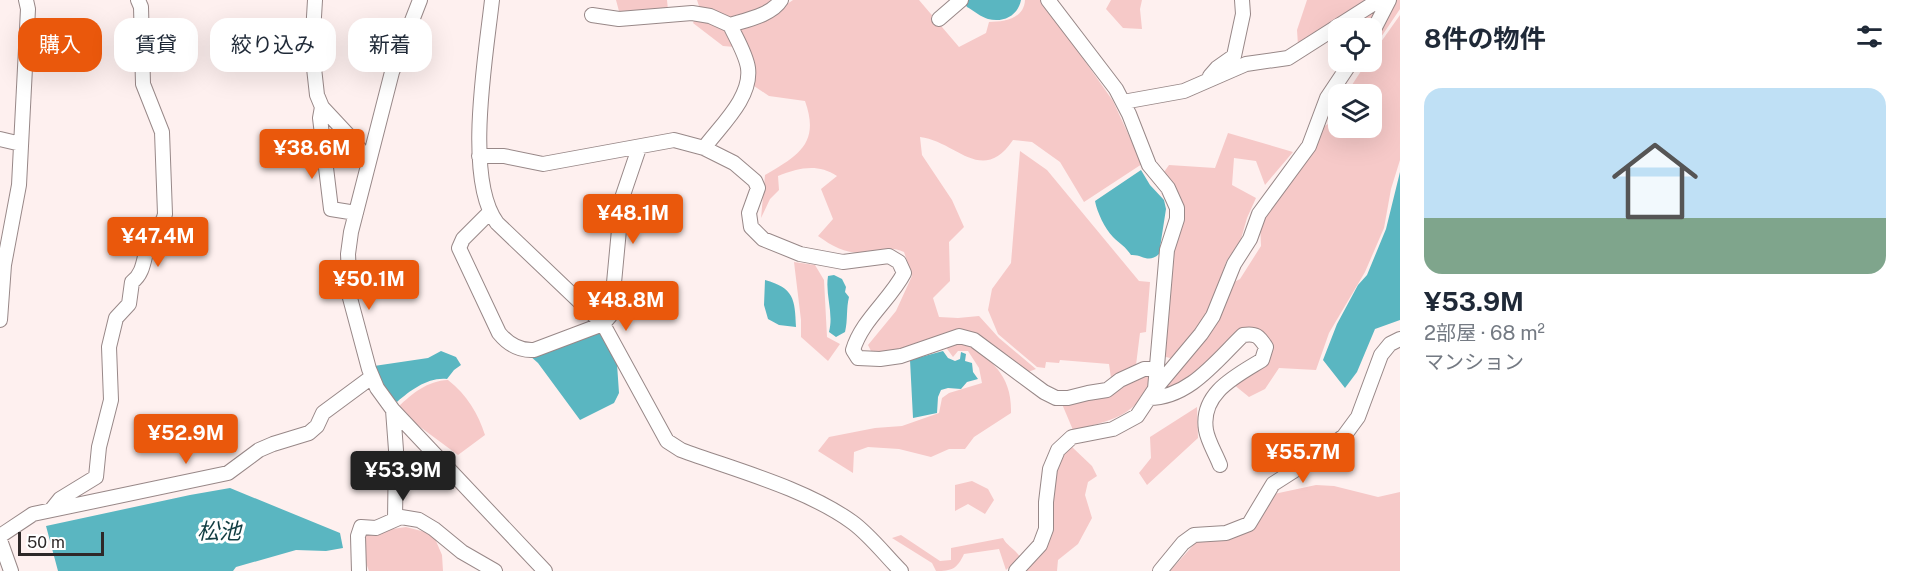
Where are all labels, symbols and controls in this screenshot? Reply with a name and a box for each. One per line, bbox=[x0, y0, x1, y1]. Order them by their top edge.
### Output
chip: 購入 bbox=[18, 18, 102, 72]
chip: 賃貸 bbox=[114, 18, 198, 72]
chip: 絞り込み bbox=[210, 18, 336, 72]
chip: 新着 bbox=[348, 18, 432, 72]
map controls bbox=[1328, 18, 1382, 138]
button: locate bbox=[1328, 18, 1382, 72]
icon: filters bbox=[1853, 20, 1886, 53]
text: 8件の物件 bbox=[1424, 23, 1545, 54]
button: layers bbox=[1328, 84, 1382, 138]
icon: home bbox=[1601, 127, 1709, 235]
pin: ¥38.6M bbox=[263, 129, 361, 180]
text: ¥38.6M bbox=[274, 136, 350, 160]
pin: ¥48.1M bbox=[584, 194, 682, 245]
text: ¥48.1M bbox=[597, 201, 669, 225]
pin: ¥47.4M bbox=[109, 217, 207, 268]
text: ¥47.4M bbox=[121, 224, 195, 248]
pin: ¥50.1M bbox=[320, 260, 418, 311]
text: ¥50.1M bbox=[333, 267, 405, 291]
pin: ¥48.8M bbox=[577, 281, 675, 332]
text: ¥53.9M bbox=[1424, 286, 1524, 317]
text: ¥48.8M bbox=[588, 288, 664, 312]
text: 2部屋 · 68 m² bbox=[1424, 321, 1545, 345]
text: マンション bbox=[1424, 350, 1524, 374]
pin: ¥52.9M bbox=[137, 414, 235, 465]
text: ¥52.9M bbox=[148, 421, 224, 445]
pin: ¥55.7M bbox=[1254, 433, 1352, 484]
text: ¥55.7M bbox=[1266, 440, 1340, 464]
pin: ¥53.9M bbox=[354, 451, 452, 502]
text: ¥53.9M bbox=[365, 458, 441, 482]
water label: 松池 bbox=[197, 518, 243, 544]
scale bar bbox=[18, 529, 104, 556]
text: 50 m bbox=[27, 533, 65, 552]

